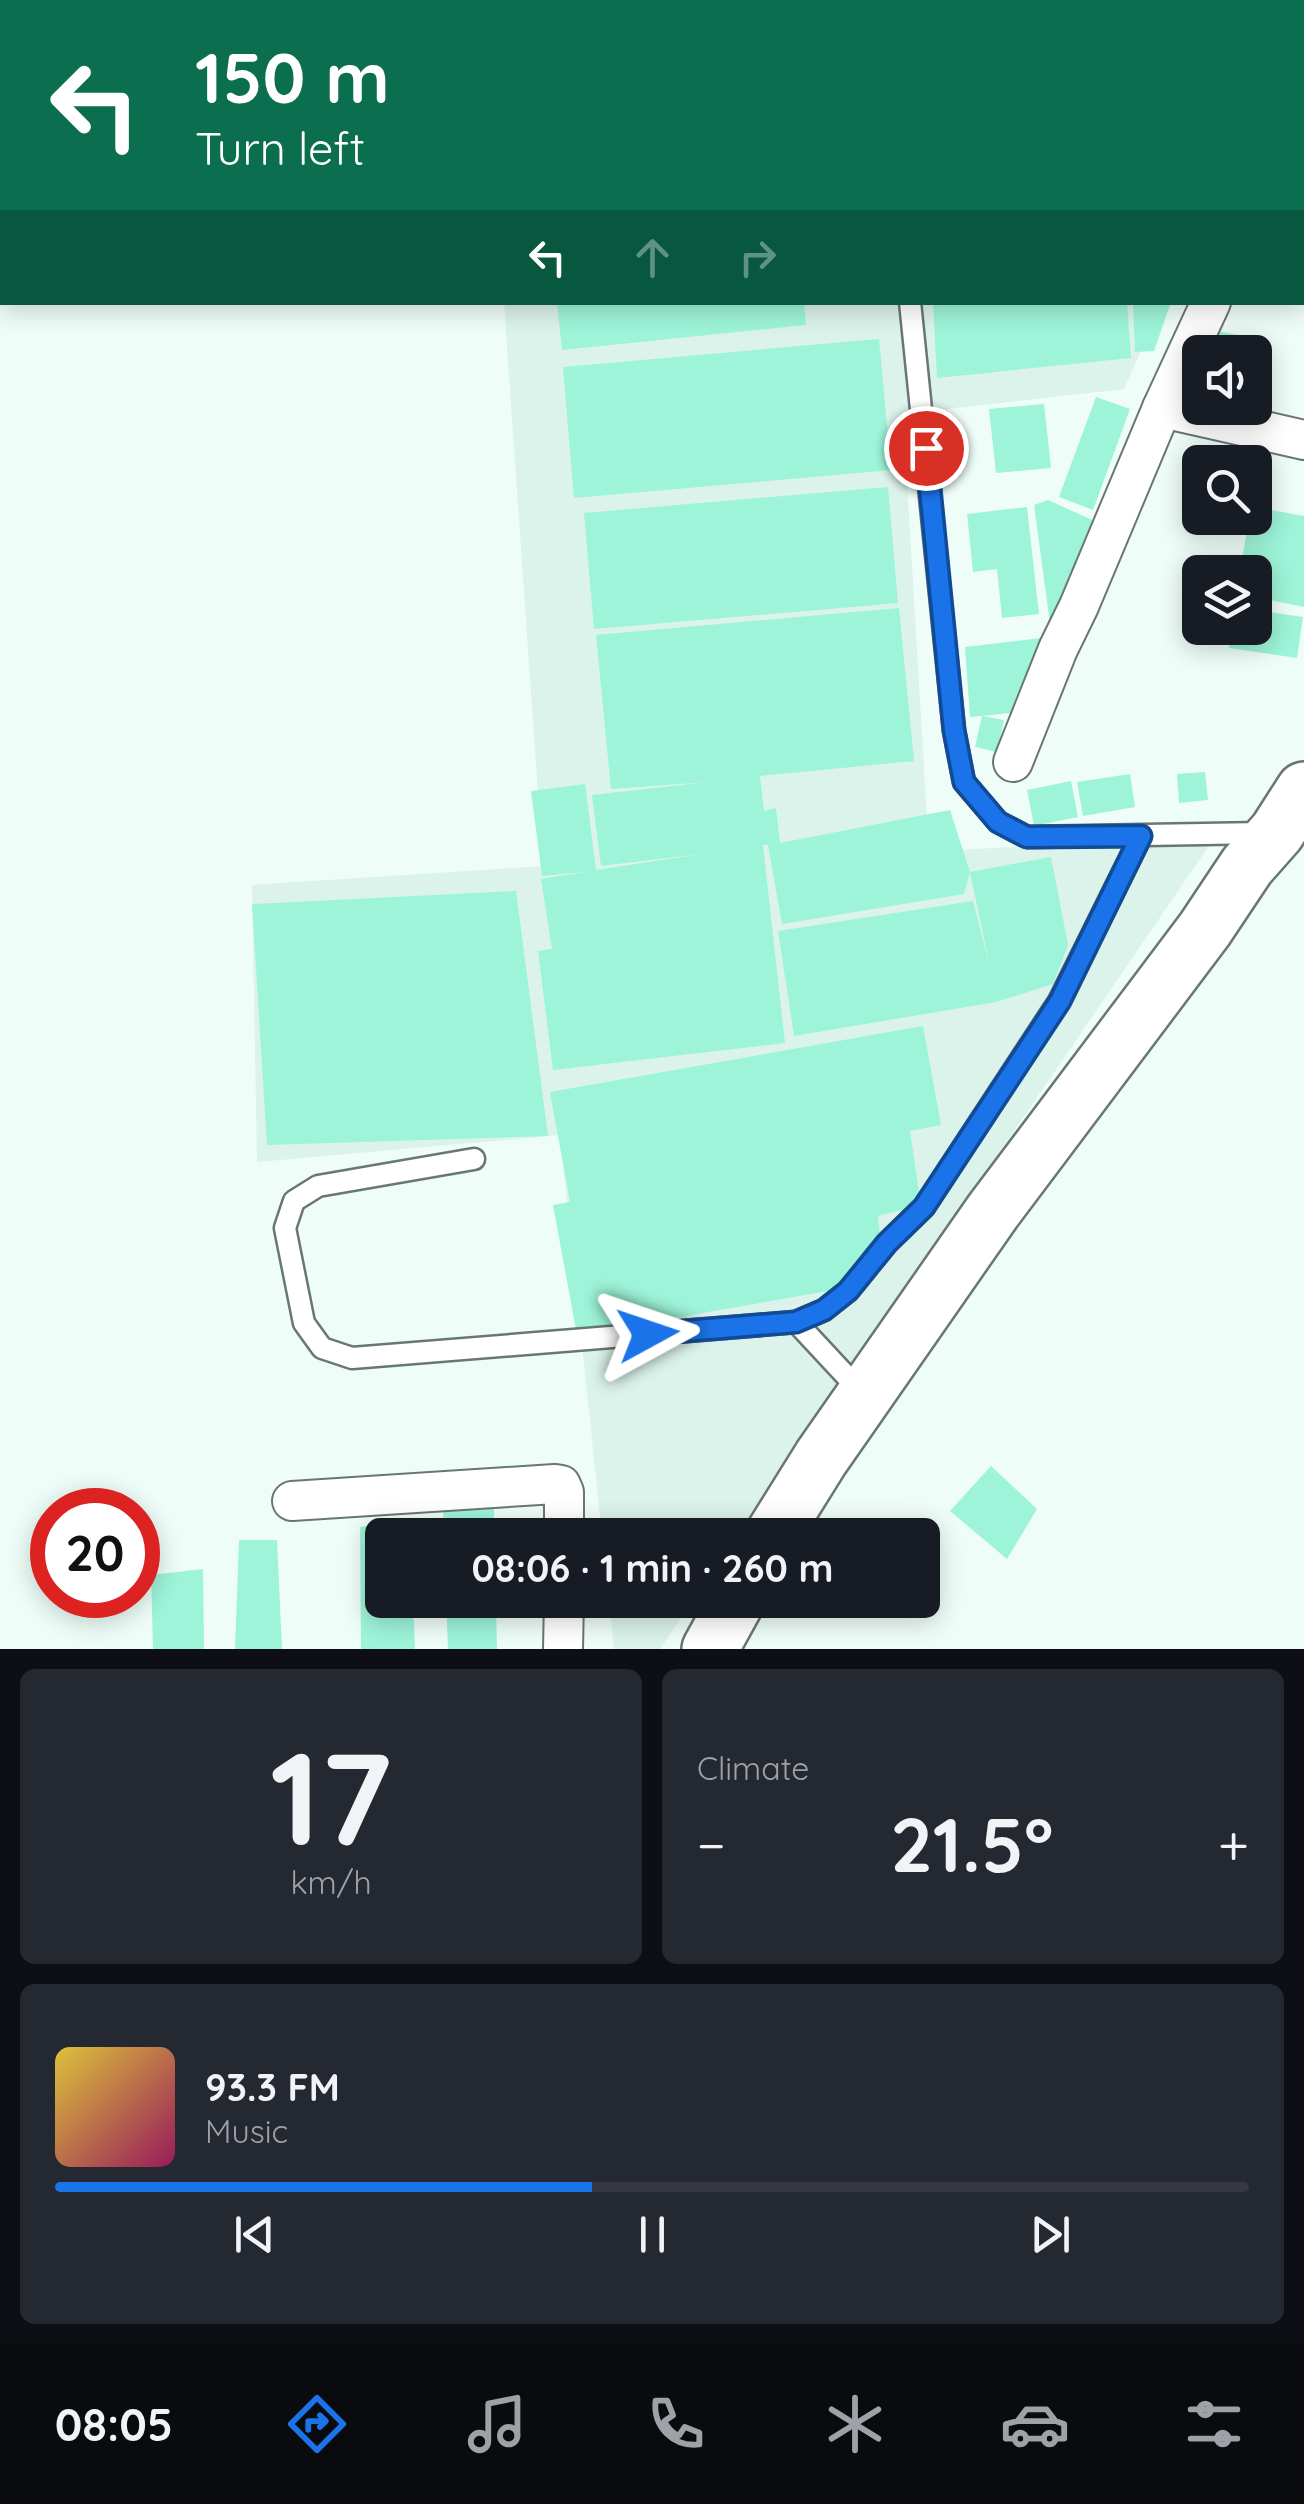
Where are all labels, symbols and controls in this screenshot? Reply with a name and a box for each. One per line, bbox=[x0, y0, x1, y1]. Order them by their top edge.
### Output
text: 150 m bbox=[195, 33, 390, 121]
icon: left bbox=[30, 40, 160, 170]
text: Turn left bbox=[195, 120, 365, 176]
icon: left bbox=[520, 230, 575, 285]
icon: ahead bbox=[625, 230, 680, 285]
icon: right bbox=[730, 230, 785, 285]
map controls bbox=[1182, 335, 1272, 645]
button: sound bbox=[1182, 335, 1272, 425]
pin bbox=[884, 406, 969, 491]
icon: arrive bbox=[899, 421, 954, 476]
button: search bbox=[1182, 445, 1272, 535]
button: layers bbox=[1182, 555, 1272, 645]
position arrow bbox=[596, 1282, 700, 1386]
speed limit sign: 20 bbox=[30, 1488, 160, 1618]
text: 08:06 · 1 min · 260 m bbox=[471, 1544, 834, 1592]
text: 17 bbox=[270, 1715, 392, 1878]
text: Climate bbox=[697, 1748, 809, 1788]
text: 21.5° bbox=[890, 1797, 1053, 1891]
text: − bbox=[697, 1810, 726, 1879]
text: + bbox=[1218, 1810, 1249, 1879]
text: km/h bbox=[290, 1862, 372, 1902]
text: 93.3 FM bbox=[205, 2063, 340, 2111]
text: Music bbox=[205, 2111, 288, 2151]
icon: previous bbox=[227, 2207, 282, 2262]
icon: pause bbox=[625, 2207, 680, 2262]
icon: next bbox=[1023, 2207, 1078, 2262]
icon: directions bbox=[282, 2389, 352, 2459]
icon: music bbox=[462, 2389, 532, 2459]
icon: phone bbox=[641, 2389, 711, 2459]
icon: climate bbox=[820, 2389, 890, 2459]
icon: car bbox=[1000, 2389, 1070, 2459]
icon: filters bbox=[1179, 2389, 1249, 2459]
text: 08:05 bbox=[55, 2396, 173, 2452]

